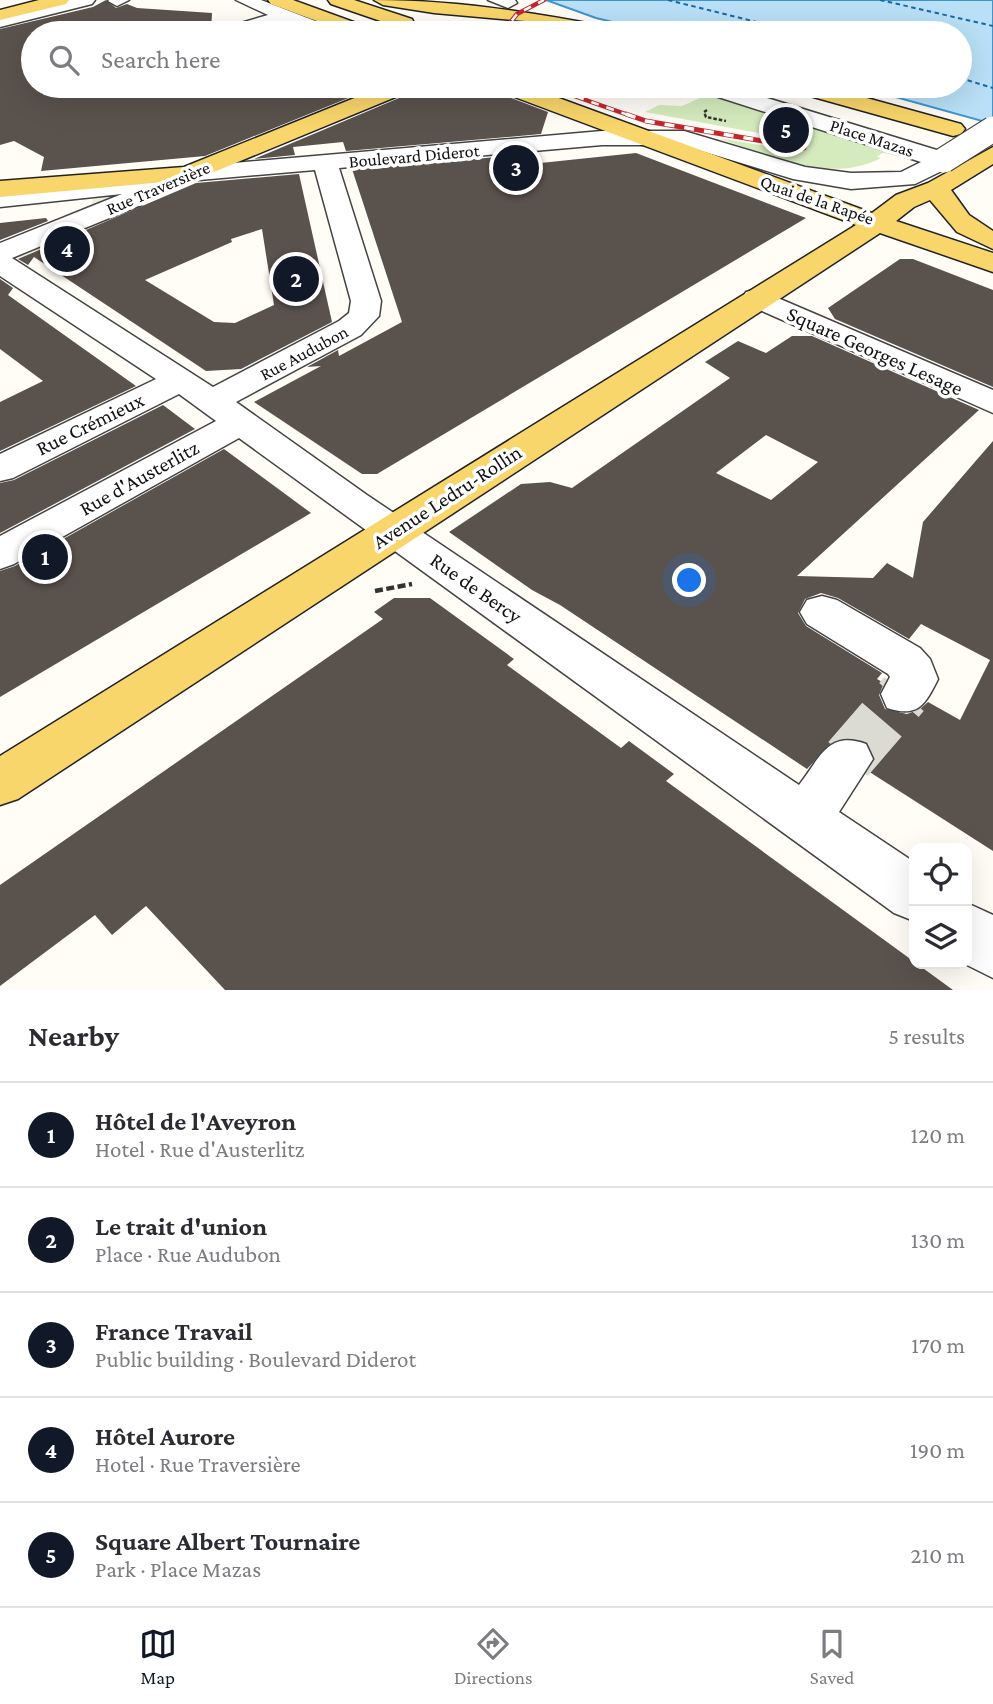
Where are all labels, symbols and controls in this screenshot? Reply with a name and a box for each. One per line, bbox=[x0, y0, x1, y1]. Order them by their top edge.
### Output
search box bbox=[21, 21, 972, 98]
icon: search bbox=[45, 41, 83, 79]
text: Search here bbox=[101, 45, 220, 74]
pin: 5 bbox=[763, 104, 809, 156]
street label: Place Mazas bbox=[828, 115, 916, 161]
street label: Boulevard Diderot bbox=[348, 140, 481, 172]
pin: 3 bbox=[493, 142, 539, 194]
street label: Rue Traversière bbox=[103, 157, 213, 219]
street label: Quai de la Rapée bbox=[758, 171, 876, 229]
pin: 4 bbox=[44, 223, 90, 275]
pin: 2 bbox=[273, 253, 319, 305]
street label: Square Georges Lesage bbox=[783, 301, 967, 401]
street label: Rue Audubon bbox=[256, 321, 352, 385]
street label: Rue Crémieux bbox=[32, 388, 148, 460]
street label: Rue d'Austerlitz bbox=[75, 435, 203, 521]
street label: Avenue Ledru-Rollin bbox=[368, 440, 526, 554]
pin: 1 bbox=[22, 531, 68, 583]
street label: Rue de Bercy bbox=[426, 548, 527, 628]
your location bbox=[672, 563, 706, 597]
map controls bbox=[909, 843, 972, 969]
button: locate bbox=[909, 843, 972, 906]
button: layers bbox=[909, 906, 972, 969]
text: Nearby bbox=[28, 1019, 119, 1052]
text: 5 results bbox=[888, 1023, 965, 1049]
text: Hôtel de l'Aveyron bbox=[95, 1107, 296, 1136]
text: 1 bbox=[47, 1122, 55, 1148]
text: 120 m bbox=[911, 1122, 965, 1148]
text: Hotel · Rue d'Austerlitz bbox=[95, 1136, 305, 1162]
text: Le trait d'union bbox=[95, 1212, 267, 1241]
text: 2 bbox=[45, 1227, 57, 1253]
text: 130 m bbox=[911, 1227, 965, 1253]
text: Place · Rue Audubon bbox=[95, 1241, 281, 1267]
text: France Travail bbox=[95, 1317, 253, 1346]
text: 3 bbox=[45, 1332, 57, 1358]
text: 170 m bbox=[911, 1332, 965, 1358]
text: Public building · Boulevard Diderot bbox=[95, 1346, 416, 1372]
text: Hôtel Aurore bbox=[95, 1422, 235, 1451]
text: 4 bbox=[45, 1437, 57, 1463]
text: 190 m bbox=[910, 1437, 965, 1463]
text: Hotel · Rue Traversière bbox=[95, 1451, 301, 1477]
text: Square Albert Tournaire bbox=[95, 1527, 360, 1556]
text: 5 bbox=[45, 1542, 57, 1568]
text: 210 m bbox=[911, 1542, 965, 1568]
text: Park · Place Mazas bbox=[95, 1556, 261, 1582]
tab: Map bbox=[139, 1625, 177, 1688]
tab: Directions bbox=[454, 1625, 533, 1688]
tab: Saved bbox=[810, 1625, 854, 1688]

